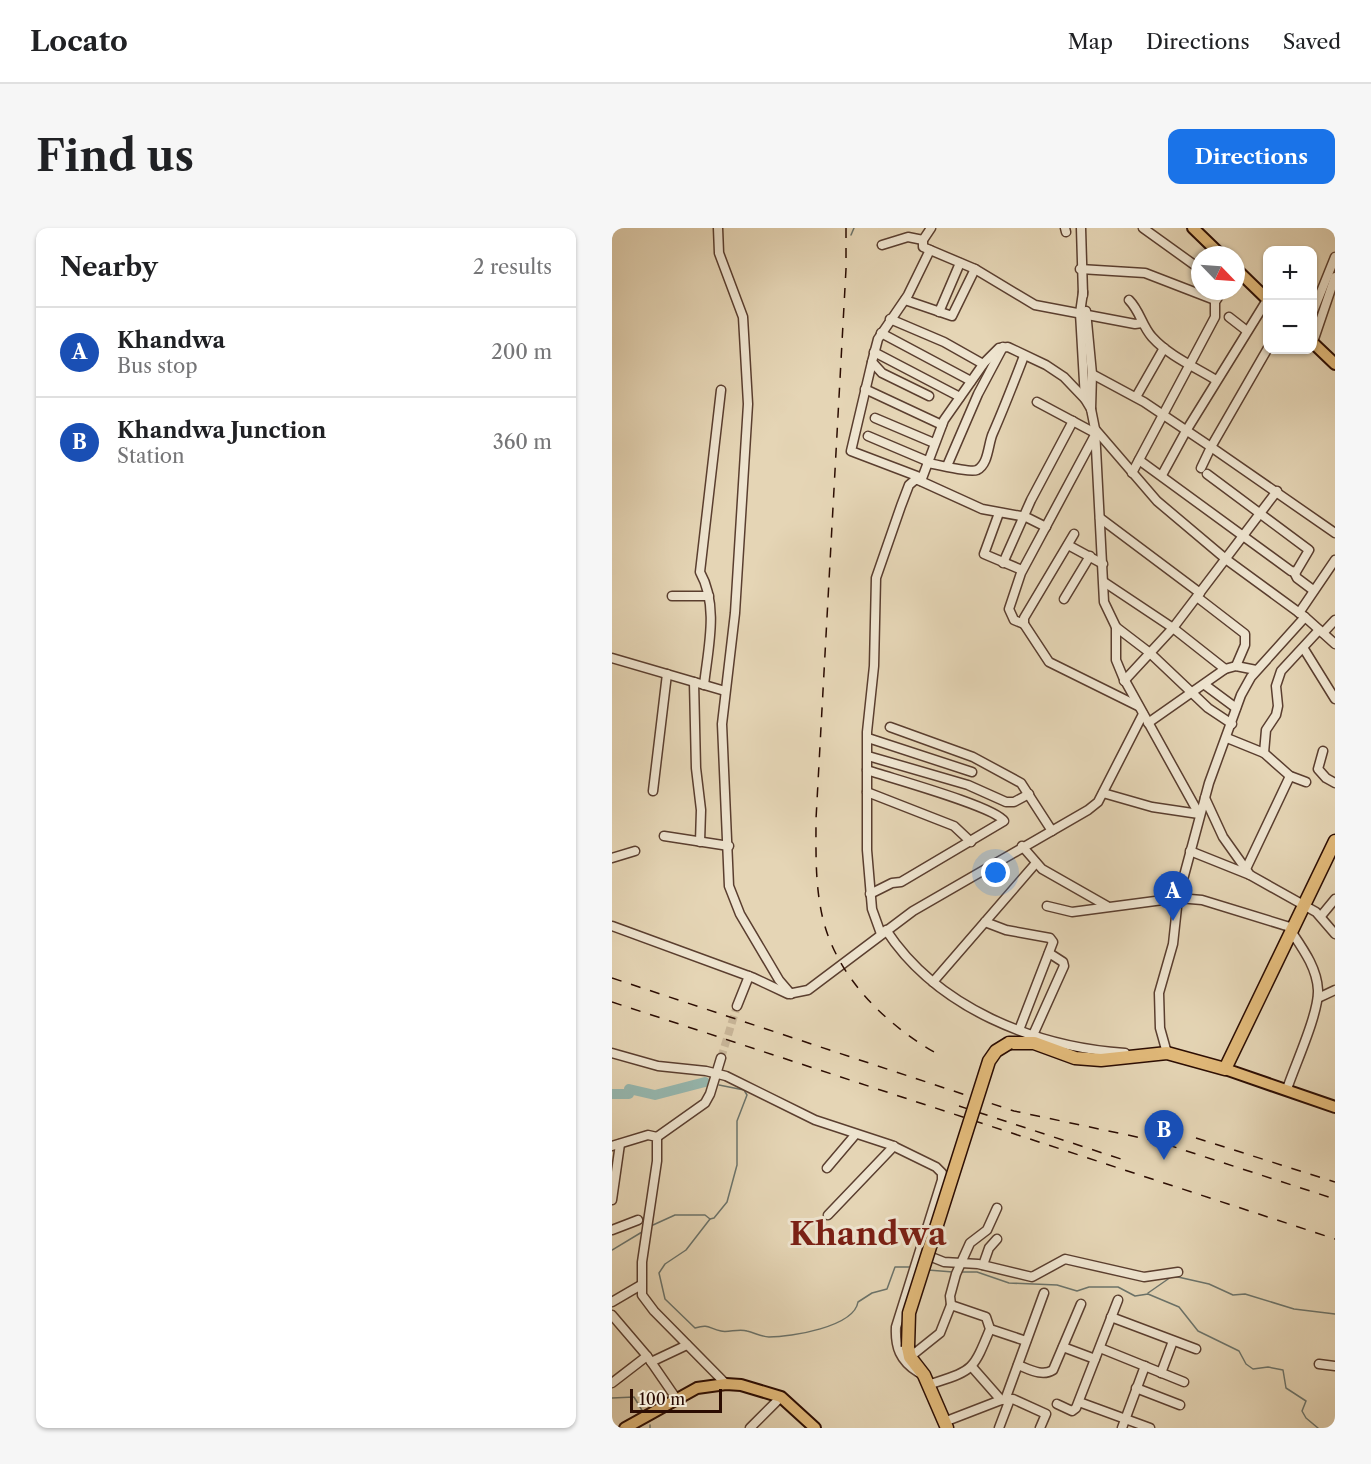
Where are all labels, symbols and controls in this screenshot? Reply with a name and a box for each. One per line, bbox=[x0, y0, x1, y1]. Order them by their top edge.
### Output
text: Locato bbox=[30, 24, 128, 58]
text: Map bbox=[1068, 29, 1113, 54]
text: Directions bbox=[1146, 29, 1250, 54]
text: Saved bbox=[1283, 29, 1341, 54]
button: Directions bbox=[1168, 129, 1335, 184]
text: Find us bbox=[36, 130, 194, 182]
north arrow bbox=[1191, 246, 1245, 300]
map controls bbox=[1263, 246, 1317, 354]
button: + bbox=[1263, 246, 1317, 300]
text: Nearby bbox=[60, 251, 158, 283]
text: 2 results bbox=[473, 255, 552, 279]
button: − bbox=[1263, 300, 1317, 354]
text: Khandwa bbox=[117, 327, 225, 354]
text: A bbox=[72, 340, 87, 364]
text: 200 m bbox=[491, 340, 552, 364]
text: Bus stop bbox=[117, 354, 198, 378]
text: Khandwa Junction bbox=[117, 417, 326, 444]
text: B bbox=[72, 430, 87, 454]
text: 360 m bbox=[493, 430, 552, 454]
text: Station bbox=[117, 444, 185, 468]
your location bbox=[981, 858, 1010, 887]
pin: A bbox=[1154, 872, 1192, 921]
pin: B bbox=[1144, 1110, 1184, 1160]
district label: Khandwa bbox=[789, 1214, 947, 1253]
scale bar bbox=[630, 1386, 722, 1414]
text: 100 m bbox=[639, 1389, 685, 1409]

